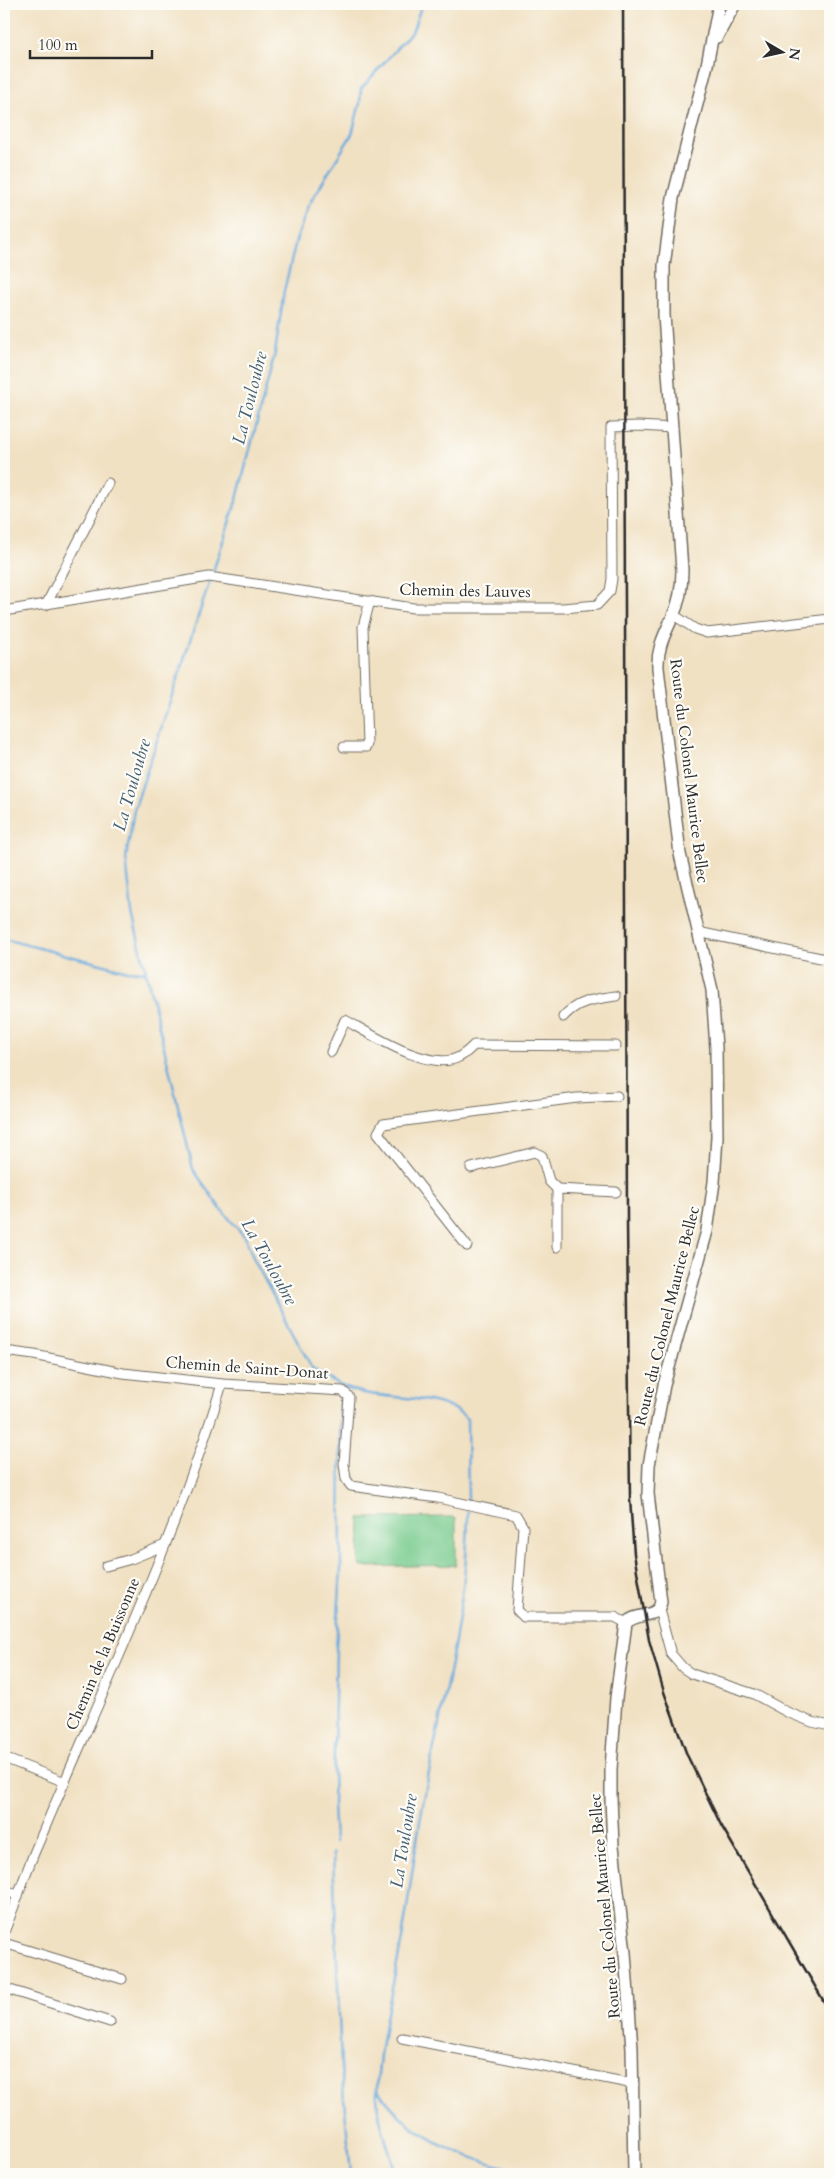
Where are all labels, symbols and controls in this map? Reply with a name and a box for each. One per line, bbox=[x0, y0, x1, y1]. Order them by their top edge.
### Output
scale bar bbox=[30, 28, 152, 60]
north arrow bbox=[756, 28, 806, 78]
text: 100 m bbox=[38, 35, 78, 55]
text: N bbox=[784, 46, 805, 61]
water label: La Touloubre bbox=[226, 348, 274, 447]
street label: Chemin des Lauves bbox=[399, 579, 531, 603]
street label: Route du Colonel Maurice Bellec bbox=[664, 658, 714, 884]
water label: La Touloubre bbox=[107, 735, 157, 834]
street label: Route du Colonel Maurice Bellec bbox=[629, 1204, 705, 1428]
water label: La Touloubre bbox=[235, 1214, 304, 1311]
street label: Chemin de Saint-Donat bbox=[165, 1351, 329, 1385]
street label: Chemin de la Buissonne bbox=[61, 1574, 145, 1734]
water label: La Touloubre bbox=[384, 1791, 424, 1890]
street label: Route du Colonel Maurice Bellec bbox=[584, 1793, 626, 2019]

